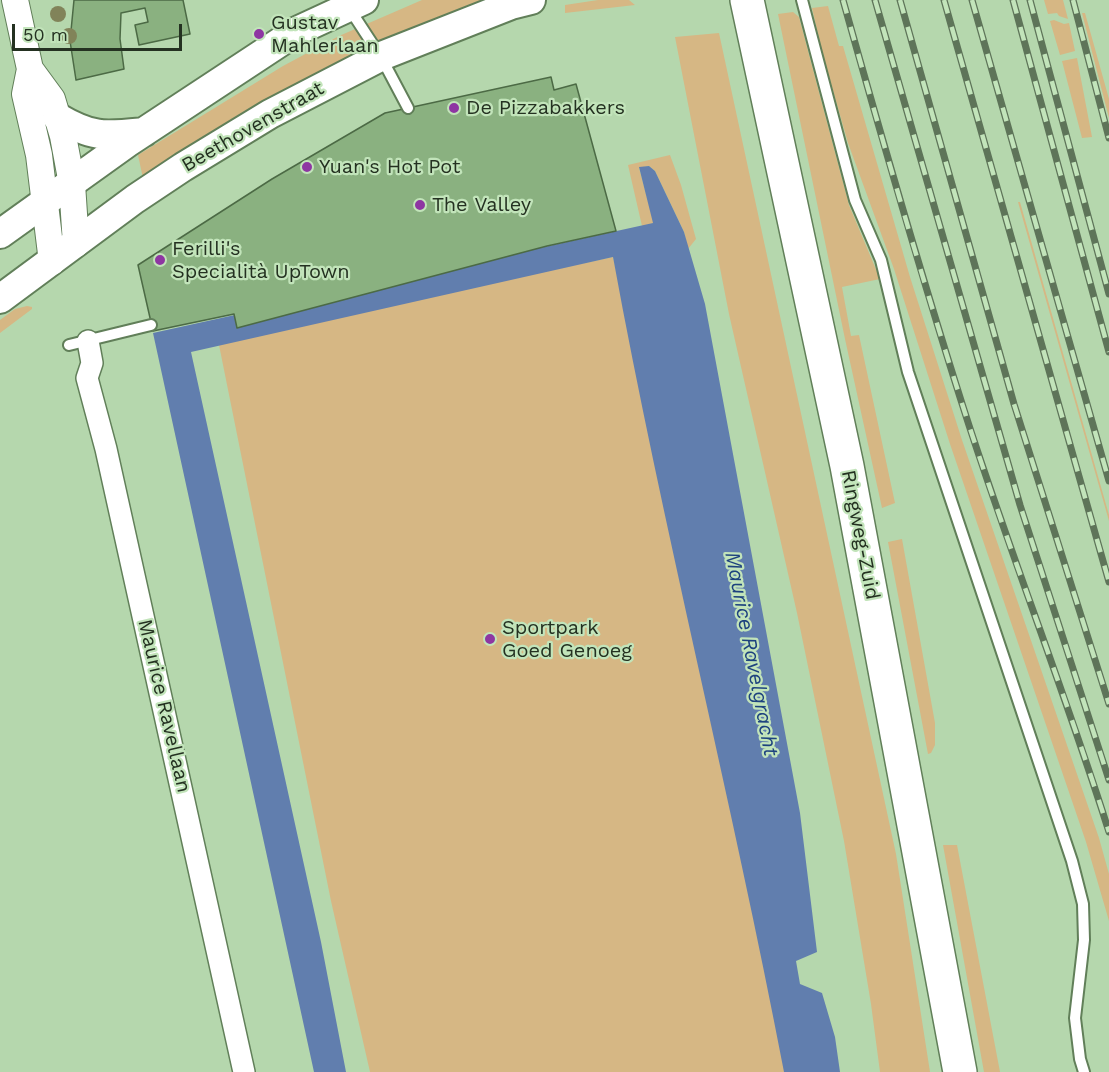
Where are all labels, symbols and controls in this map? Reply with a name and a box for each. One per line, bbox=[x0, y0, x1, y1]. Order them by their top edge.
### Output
place label: Gustav Mahlerlaan bbox=[271, 11, 379, 58]
scale bar bbox=[15, 12, 184, 50]
text: 50 m bbox=[23, 24, 68, 45]
marker: Gustav Mahlerlaan bbox=[252, 27, 266, 41]
street label: Beethovenstraat bbox=[178, 77, 328, 177]
place label: De Pizzabakkers bbox=[466, 96, 625, 120]
marker: De Pizzabakkers bbox=[447, 101, 461, 115]
place label: Yuan's Hot Pot bbox=[319, 155, 460, 179]
marker: Yuan's Hot Pot bbox=[300, 160, 314, 174]
place label: The Valley bbox=[432, 193, 531, 217]
marker: The Valley bbox=[413, 198, 427, 212]
place label: Ferilli's Specialità UpTown bbox=[172, 237, 350, 284]
marker: Ferilli's Specialità UpTown bbox=[153, 253, 167, 267]
street label: Ringweg-Zuid bbox=[836, 468, 884, 602]
water label: Maurice Ravelgracht bbox=[719, 550, 783, 758]
place label: Sportpark Goed Genoeg bbox=[502, 616, 632, 663]
street label: Maurice Ravellaan bbox=[132, 617, 196, 795]
marker: Sportpark Goed Genoeg bbox=[483, 632, 497, 646]

